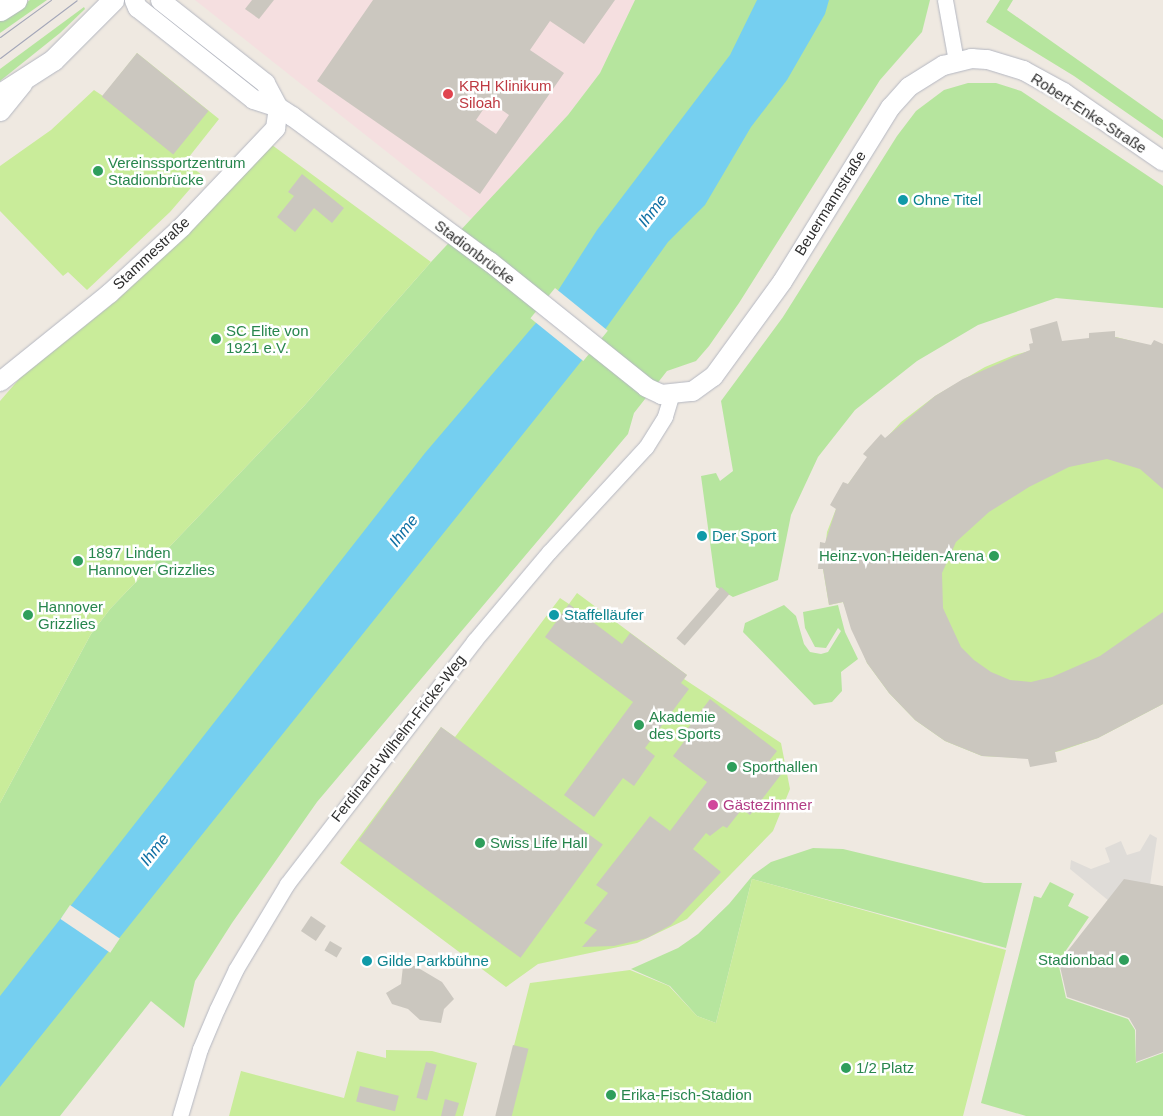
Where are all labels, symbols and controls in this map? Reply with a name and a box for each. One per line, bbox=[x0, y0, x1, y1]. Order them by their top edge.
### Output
street label: Robert-Enke-Straße bbox=[1028, 69, 1150, 157]
place label: KRH Klinikum Siloah bbox=[459, 76, 552, 111]
marker: KRH Klinikum Siloah bbox=[441, 87, 455, 101]
street label: Beuermannstraße bbox=[791, 147, 869, 259]
place label: Vereinssportzentrum Stadionbrücke bbox=[108, 153, 246, 188]
marker: Vereinssportzentrum Stadionbrücke bbox=[92, 165, 104, 177]
water label: Ihme bbox=[634, 191, 672, 231]
place label: Ohne Titel bbox=[913, 191, 982, 209]
marker: Ohne Titel bbox=[897, 194, 909, 206]
street label: Stammestraße bbox=[109, 213, 193, 293]
street label: Stadionbrücke bbox=[431, 216, 519, 288]
place label: SC Elite von 1921 e.V. bbox=[226, 321, 309, 356]
marker: SC Elite von 1921 e.V. bbox=[210, 333, 222, 345]
water label: Ihme bbox=[385, 511, 423, 551]
place label: Der Sport bbox=[712, 527, 776, 545]
marker: Der Sport bbox=[696, 530, 708, 542]
place label: 1897 Linden Hannover Grizzlies bbox=[88, 543, 215, 578]
place label: Heinz-von-Heiden-Arena bbox=[819, 547, 984, 565]
marker: Heinz-von-Heiden-Arena bbox=[988, 550, 1000, 562]
marker: 1897 Linden Hannover Grizzlies bbox=[72, 555, 84, 567]
place label: Hannover Grizzlies bbox=[38, 597, 103, 632]
place label: Staffelläufer bbox=[564, 606, 644, 624]
marker: Hannover Grizzlies bbox=[22, 609, 34, 621]
marker: Staffelläufer bbox=[548, 609, 560, 621]
street label: Ferdinand-Wilhelm-Fricke-Weg bbox=[327, 651, 469, 825]
place label: Akademie des Sports bbox=[649, 707, 721, 742]
marker: Akademie des Sports bbox=[633, 719, 645, 731]
place label: Sporthallen bbox=[742, 758, 818, 776]
marker: Sporthallen bbox=[726, 761, 738, 773]
place label: Gästezimmer bbox=[723, 796, 812, 814]
marker: Gästezimmer bbox=[707, 799, 719, 811]
water label: Ihme bbox=[136, 830, 174, 870]
place label: Swiss Life Hall bbox=[490, 834, 588, 852]
marker: Swiss Life Hall bbox=[474, 837, 486, 849]
place label: Stadionbad bbox=[1038, 951, 1114, 969]
place label: Gilde Parkbühne bbox=[377, 952, 489, 970]
marker: Stadionbad bbox=[1118, 954, 1130, 966]
marker: Gilde Parkbühne bbox=[361, 955, 373, 967]
place label: 1/2 Platz bbox=[856, 1059, 914, 1077]
marker: 1/2 Platz bbox=[840, 1062, 852, 1074]
place label: Erika-Fisch-Stadion bbox=[621, 1086, 752, 1104]
marker: Erika-Fisch-Stadion bbox=[605, 1089, 617, 1101]

